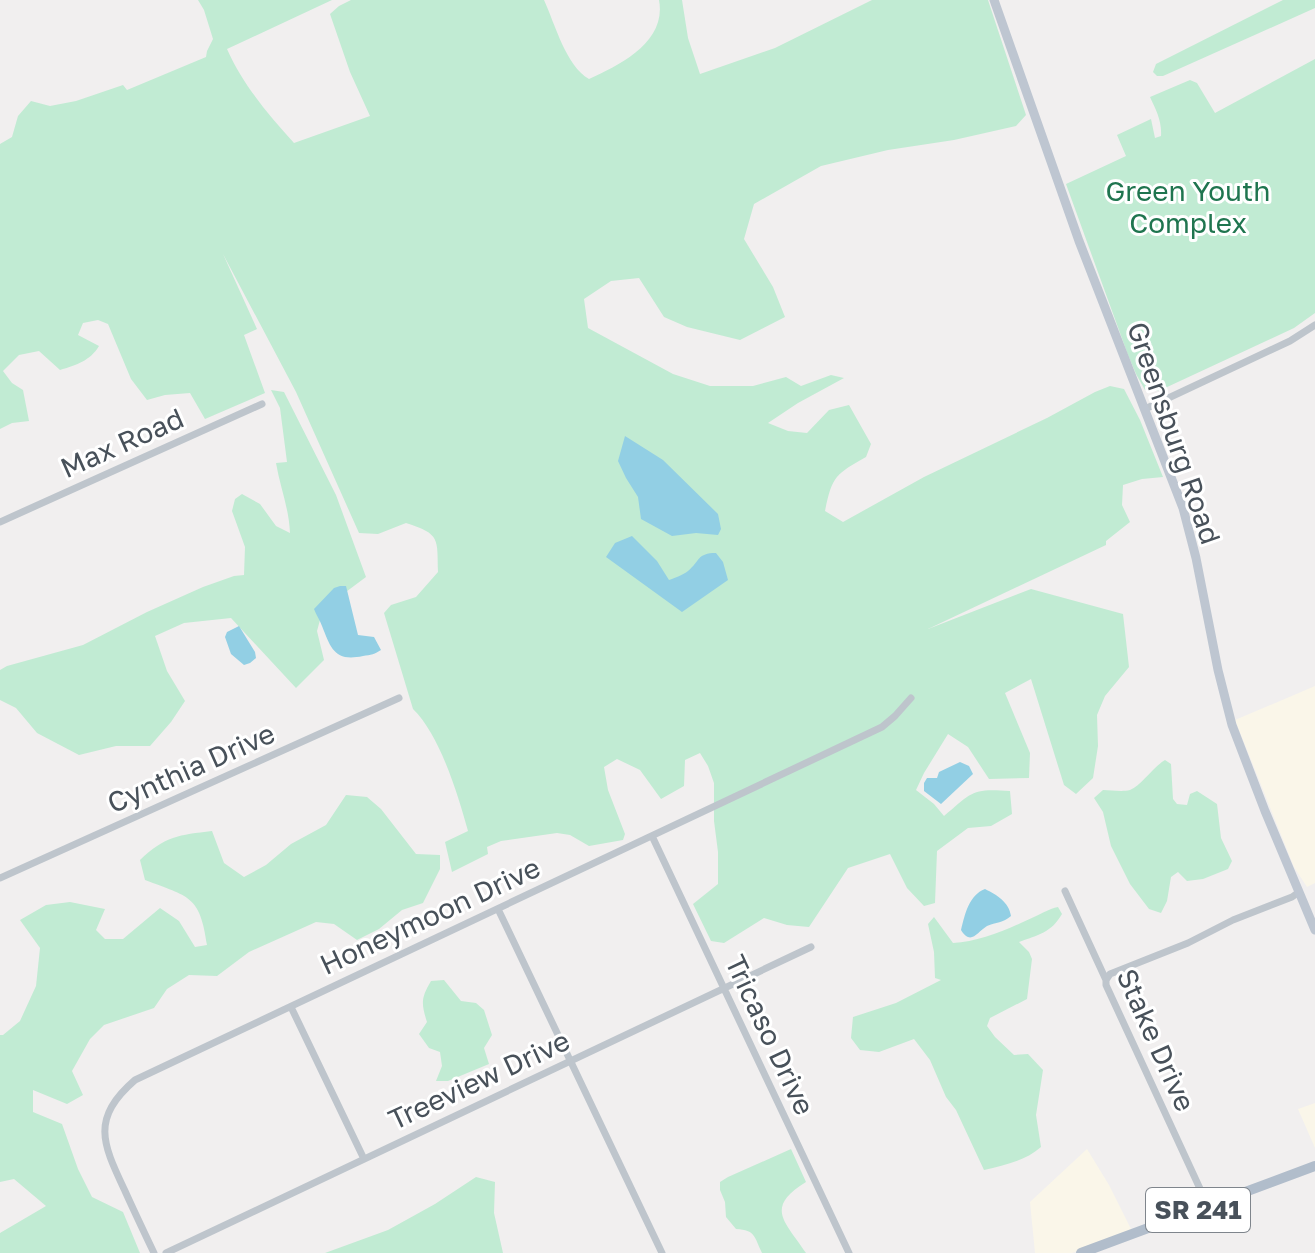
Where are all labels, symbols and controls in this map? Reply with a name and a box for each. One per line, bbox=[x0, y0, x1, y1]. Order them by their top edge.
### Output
park label: Green Youth Complex bbox=[1106, 174, 1270, 239]
street label: Greensburg Road bbox=[1121, 318, 1228, 548]
street label: Max Road bbox=[55, 401, 188, 484]
street label: Cynthia Drive bbox=[102, 716, 280, 819]
street label: Honeymoon Drive bbox=[315, 850, 545, 981]
street label: Tricaso Drive bbox=[719, 950, 822, 1120]
street label: Stake Drive bbox=[1110, 964, 1202, 1116]
street label: Treeview Drive bbox=[383, 1023, 574, 1136]
road number: SR 241 bbox=[1146, 1188, 1250, 1232]

